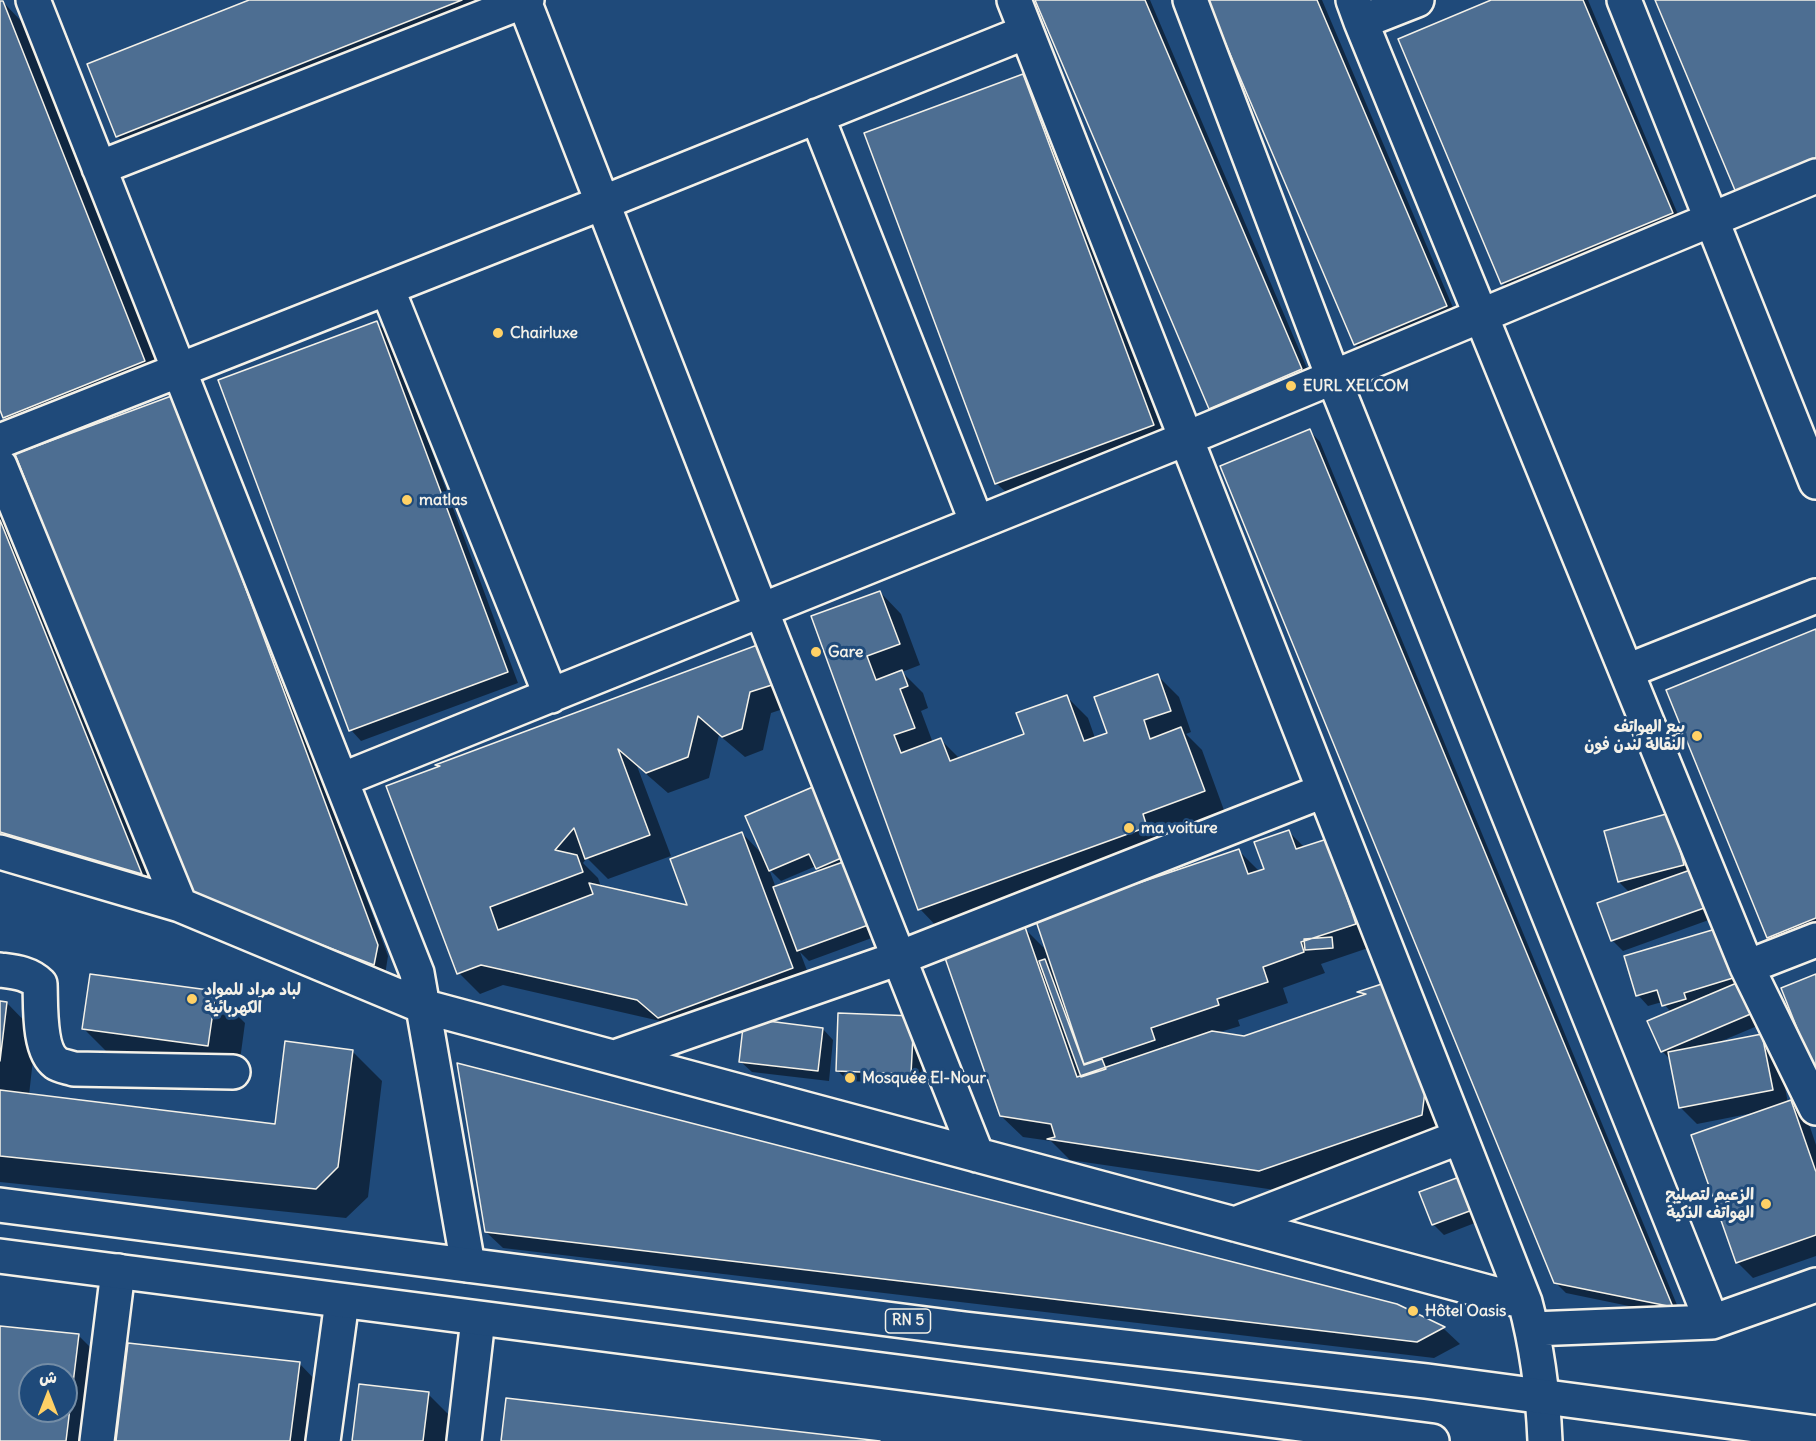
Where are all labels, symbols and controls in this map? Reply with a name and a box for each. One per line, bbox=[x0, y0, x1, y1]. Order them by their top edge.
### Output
place label: Chairluxe bbox=[510, 323, 578, 343]
marker: Chairluxe bbox=[491, 326, 505, 340]
place label: EURL XELCOM bbox=[1303, 376, 1409, 396]
marker: EURL XELCOM bbox=[1284, 379, 1298, 393]
place label: matlas bbox=[419, 490, 468, 510]
marker: matlas bbox=[400, 493, 414, 507]
place label: Gare bbox=[828, 642, 863, 662]
marker: Gare bbox=[809, 645, 823, 659]
place label: بيع الهواتف النقالة لندن فون bbox=[1584, 717, 1685, 755]
marker: بيع الهواتف النقالة لندن فون bbox=[1690, 729, 1704, 743]
place label: ma voiture bbox=[1141, 818, 1218, 838]
marker: ma voiture bbox=[1122, 821, 1136, 835]
place label: لباد مراد للمواد الكهربائية bbox=[204, 980, 301, 1018]
marker: لباد مراد للمواد الكهربائية bbox=[185, 992, 199, 1006]
place label: Mosquée El-Nour bbox=[862, 1068, 986, 1088]
marker: Mosquée El-Nour bbox=[843, 1071, 857, 1085]
place label: الزعيم لتصليح الهواتف الذكية bbox=[1665, 1185, 1754, 1223]
marker: الزعيم لتصليح الهواتف الذكية bbox=[1759, 1197, 1773, 1211]
place label: Hôtel Oasis bbox=[1425, 1301, 1506, 1321]
marker: Hôtel Oasis bbox=[1406, 1304, 1420, 1318]
road number: RN 5 bbox=[886, 1309, 930, 1333]
north arrow bbox=[18, 1363, 78, 1423]
text: ش bbox=[39, 1367, 57, 1387]

